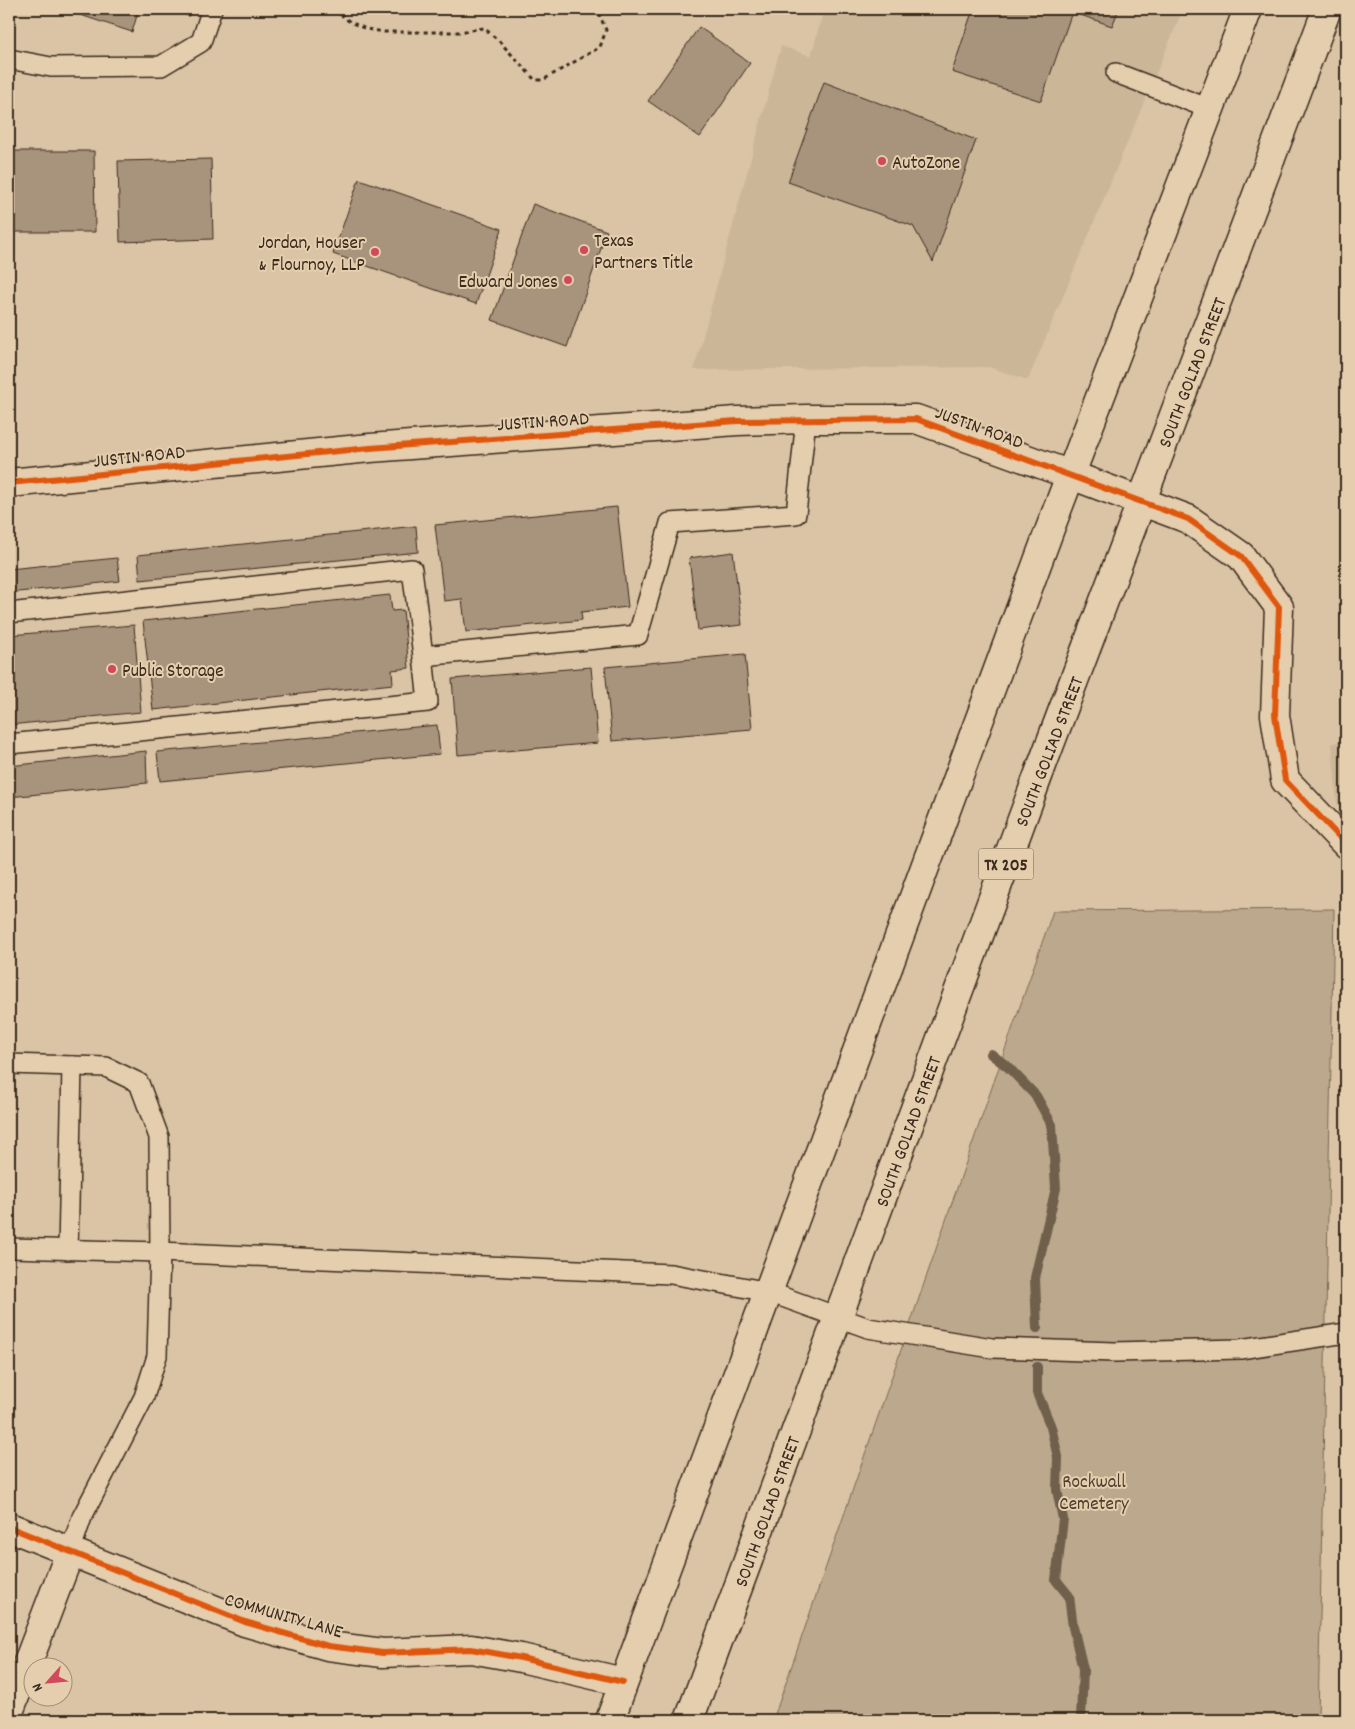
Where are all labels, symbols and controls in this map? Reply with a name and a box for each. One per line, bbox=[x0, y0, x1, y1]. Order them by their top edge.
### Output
place label: AutoZone bbox=[892, 151, 960, 178]
marker: AutoZone bbox=[876, 155, 888, 167]
place label: Texas Partners Title bbox=[594, 229, 693, 278]
place label: Jordan, Houser & Flournoy, LLP bbox=[258, 231, 365, 280]
marker: Texas Partners Title bbox=[578, 244, 590, 256]
marker: Jordan, Houser & Flournoy, LLP bbox=[369, 246, 381, 258]
place label: Edward Jones bbox=[458, 270, 558, 297]
marker: Edward Jones bbox=[562, 274, 574, 286]
street label: SOUTH GOLIAD STREET bbox=[1153, 294, 1235, 452]
street label: JUSTIN ROAD bbox=[931, 401, 1027, 458]
street label: JUSTIN ROAD bbox=[496, 407, 590, 440]
street label: JUSTIN ROAD bbox=[92, 440, 187, 477]
place label: Public Storage bbox=[122, 659, 224, 686]
marker: Public Storage bbox=[106, 663, 118, 675]
street label: SOUTH GOLIAD STREET bbox=[1010, 673, 1092, 831]
road number: TX 205 bbox=[978, 849, 1034, 880]
street label: SOUTH GOLIAD STREET bbox=[870, 1053, 950, 1211]
street label: SOUTH GOLIAD STREET bbox=[729, 1433, 809, 1591]
park label: Rockwall Cemetery bbox=[1059, 1470, 1129, 1519]
street label: COMMUNITY LANE bbox=[221, 1588, 346, 1647]
north arrow bbox=[22, 1656, 72, 1706]
text: N bbox=[28, 1679, 49, 1695]

